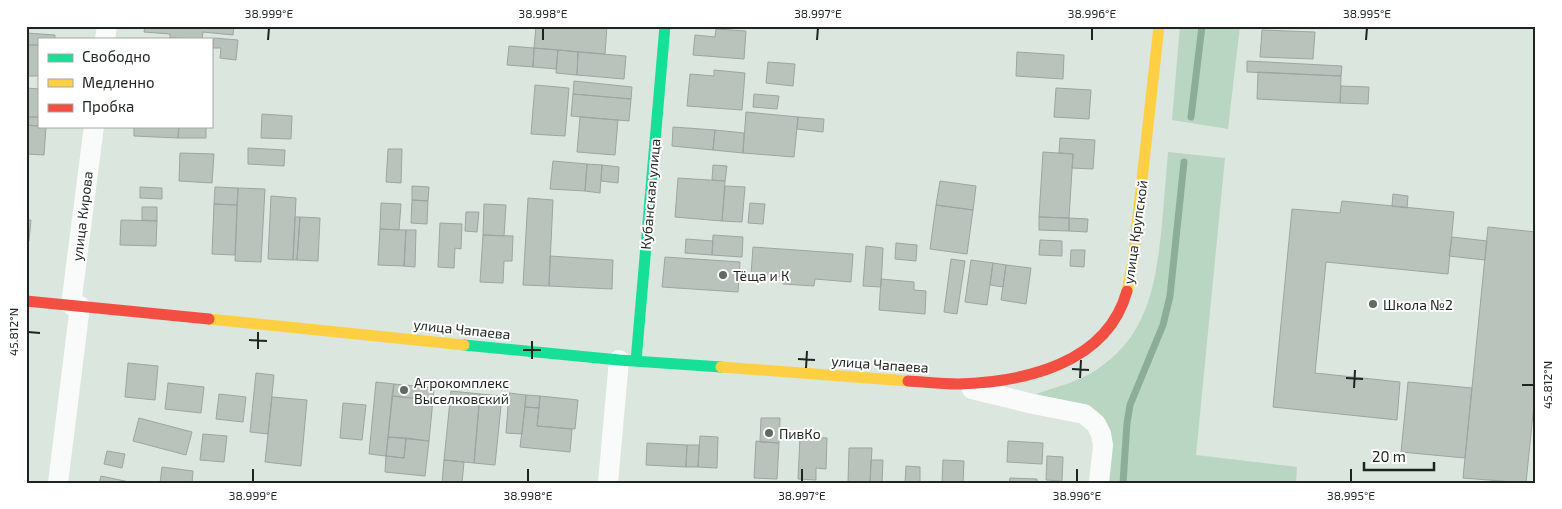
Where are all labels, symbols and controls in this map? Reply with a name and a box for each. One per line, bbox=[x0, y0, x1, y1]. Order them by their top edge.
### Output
text: 38.999°E bbox=[245, 6, 293, 20]
text: 38.998°E bbox=[519, 6, 568, 20]
text: 38.997°E bbox=[794, 6, 842, 20]
text: 38.996°E bbox=[1068, 6, 1116, 20]
text: 38.995°E bbox=[1343, 6, 1391, 20]
legend bbox=[38, 38, 212, 128]
text: Свободно bbox=[82, 47, 151, 65]
text: Медленно bbox=[82, 73, 155, 91]
text: Пробка bbox=[82, 97, 134, 115]
street label: Кубанская улица bbox=[637, 138, 663, 250]
street label: улица Кирова bbox=[68, 170, 96, 262]
street label: улица Крупской bbox=[1119, 179, 1151, 285]
place label: Тёща и К bbox=[733, 267, 789, 284]
marker: Тёща и К bbox=[717, 269, 729, 281]
place label: Школа №2 bbox=[1383, 296, 1453, 313]
marker: Школа №2 bbox=[1367, 298, 1379, 310]
text: 45.812°N bbox=[6, 308, 20, 356]
street label: улица Чапаева bbox=[413, 315, 511, 343]
street label: улица Чапаева bbox=[831, 352, 929, 376]
text: 45.812°N bbox=[1540, 361, 1554, 409]
place label: Агрокомплекс Выселковский bbox=[414, 374, 509, 407]
marker: Агрокомплекс Выселковский bbox=[398, 384, 410, 396]
place label: ПивКо bbox=[779, 425, 821, 442]
marker: ПивКо bbox=[763, 427, 775, 439]
scale bar bbox=[1364, 439, 1434, 471]
text: 20 m bbox=[1372, 447, 1406, 465]
text: 38.999°E bbox=[229, 488, 277, 502]
text: 38.998°E bbox=[504, 488, 553, 502]
text: 38.997°E bbox=[778, 488, 826, 502]
text: 38.996°E bbox=[1053, 488, 1101, 502]
text: 38.995°E bbox=[1327, 488, 1375, 502]

